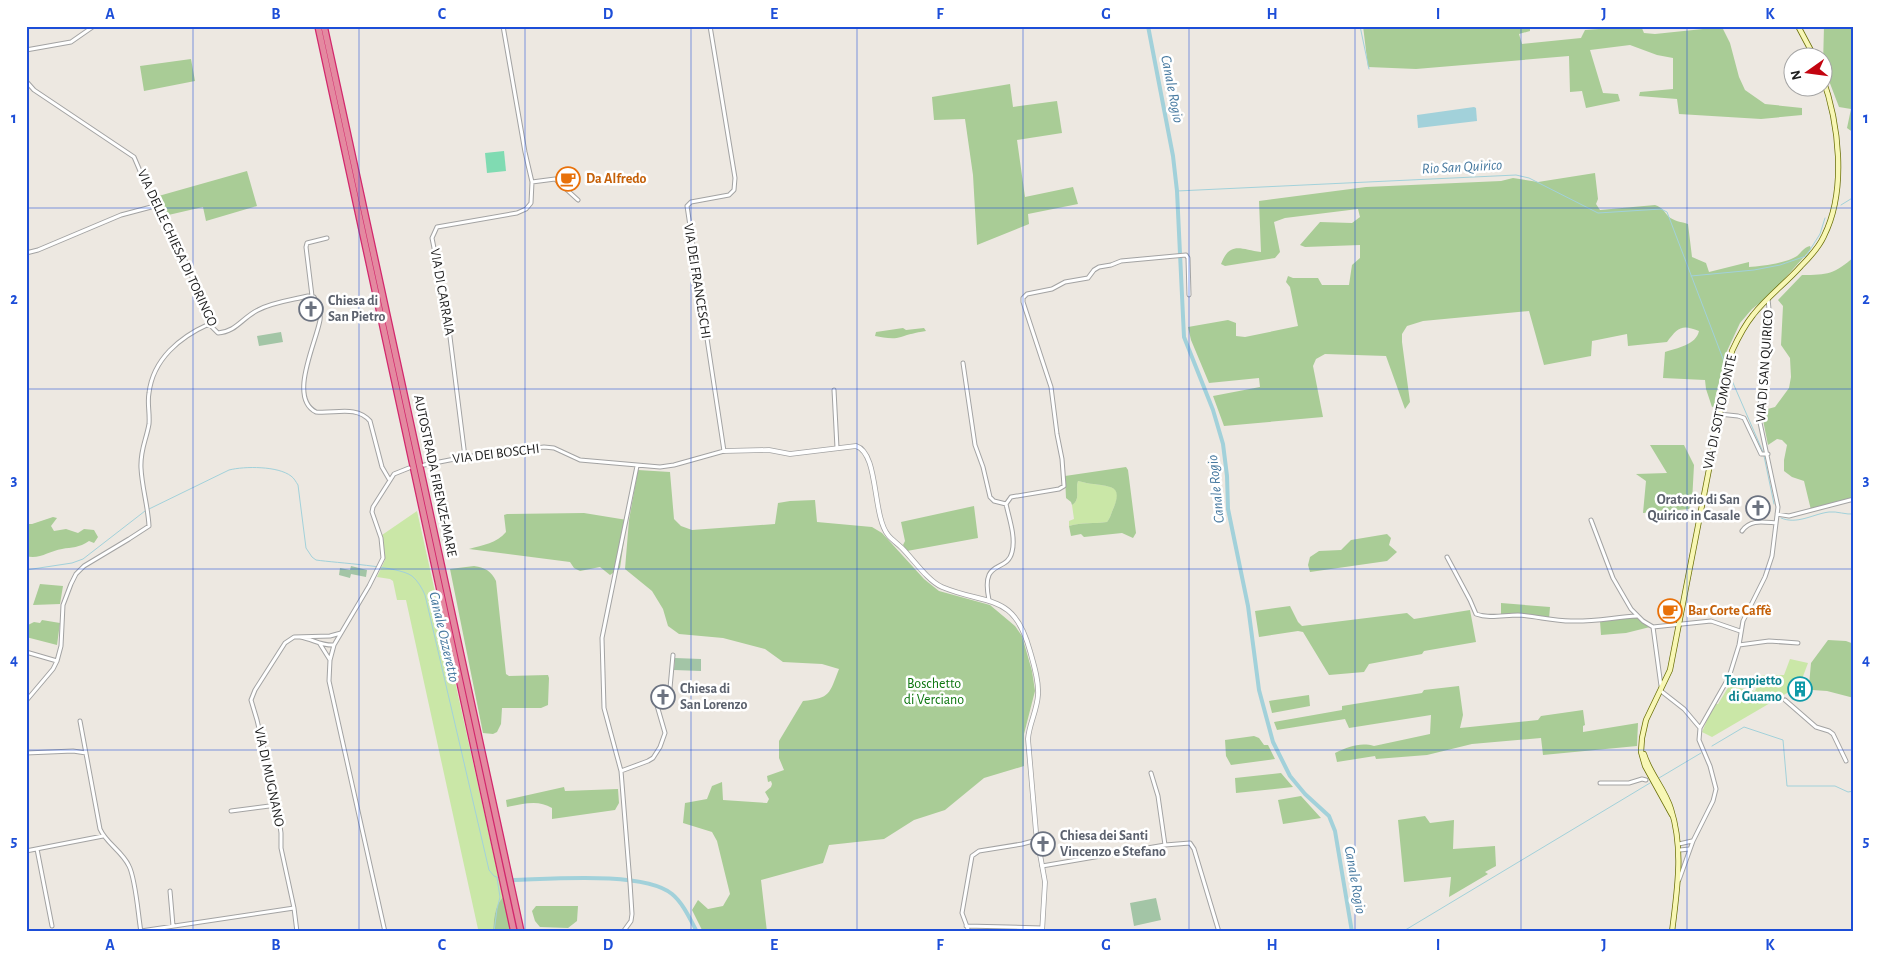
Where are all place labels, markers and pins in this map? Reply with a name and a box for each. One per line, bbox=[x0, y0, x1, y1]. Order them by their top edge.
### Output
cafe icon: Da Alfredo bbox=[555, 166, 581, 192]
place label: Da Alfredo bbox=[586, 172, 647, 186]
place label: Chiesa di San Pietro bbox=[328, 294, 386, 324]
church icon: Chiesa di San Pietro bbox=[298, 296, 324, 322]
place label: Oratorio di San Quirico in Casale bbox=[1647, 493, 1740, 523]
church icon: Oratorio di San Quirico in Casale bbox=[1745, 495, 1771, 521]
cafe icon: Bar Corte Caffè bbox=[1657, 598, 1683, 624]
place label: Bar Corte Caffè bbox=[1688, 604, 1772, 618]
place label: Tempietto di Guamo bbox=[1724, 674, 1782, 704]
building icon: Tempietto di Guamo bbox=[1787, 676, 1813, 702]
place label: Chiesa di San Lorenzo bbox=[680, 682, 747, 712]
church icon: Chiesa di San Lorenzo bbox=[650, 684, 676, 710]
place label: Chiesa dei Santi Vincenzo e Stefano bbox=[1060, 829, 1166, 859]
church icon: Chiesa dei Santi Vincenzo e Stefano bbox=[1030, 831, 1056, 857]

